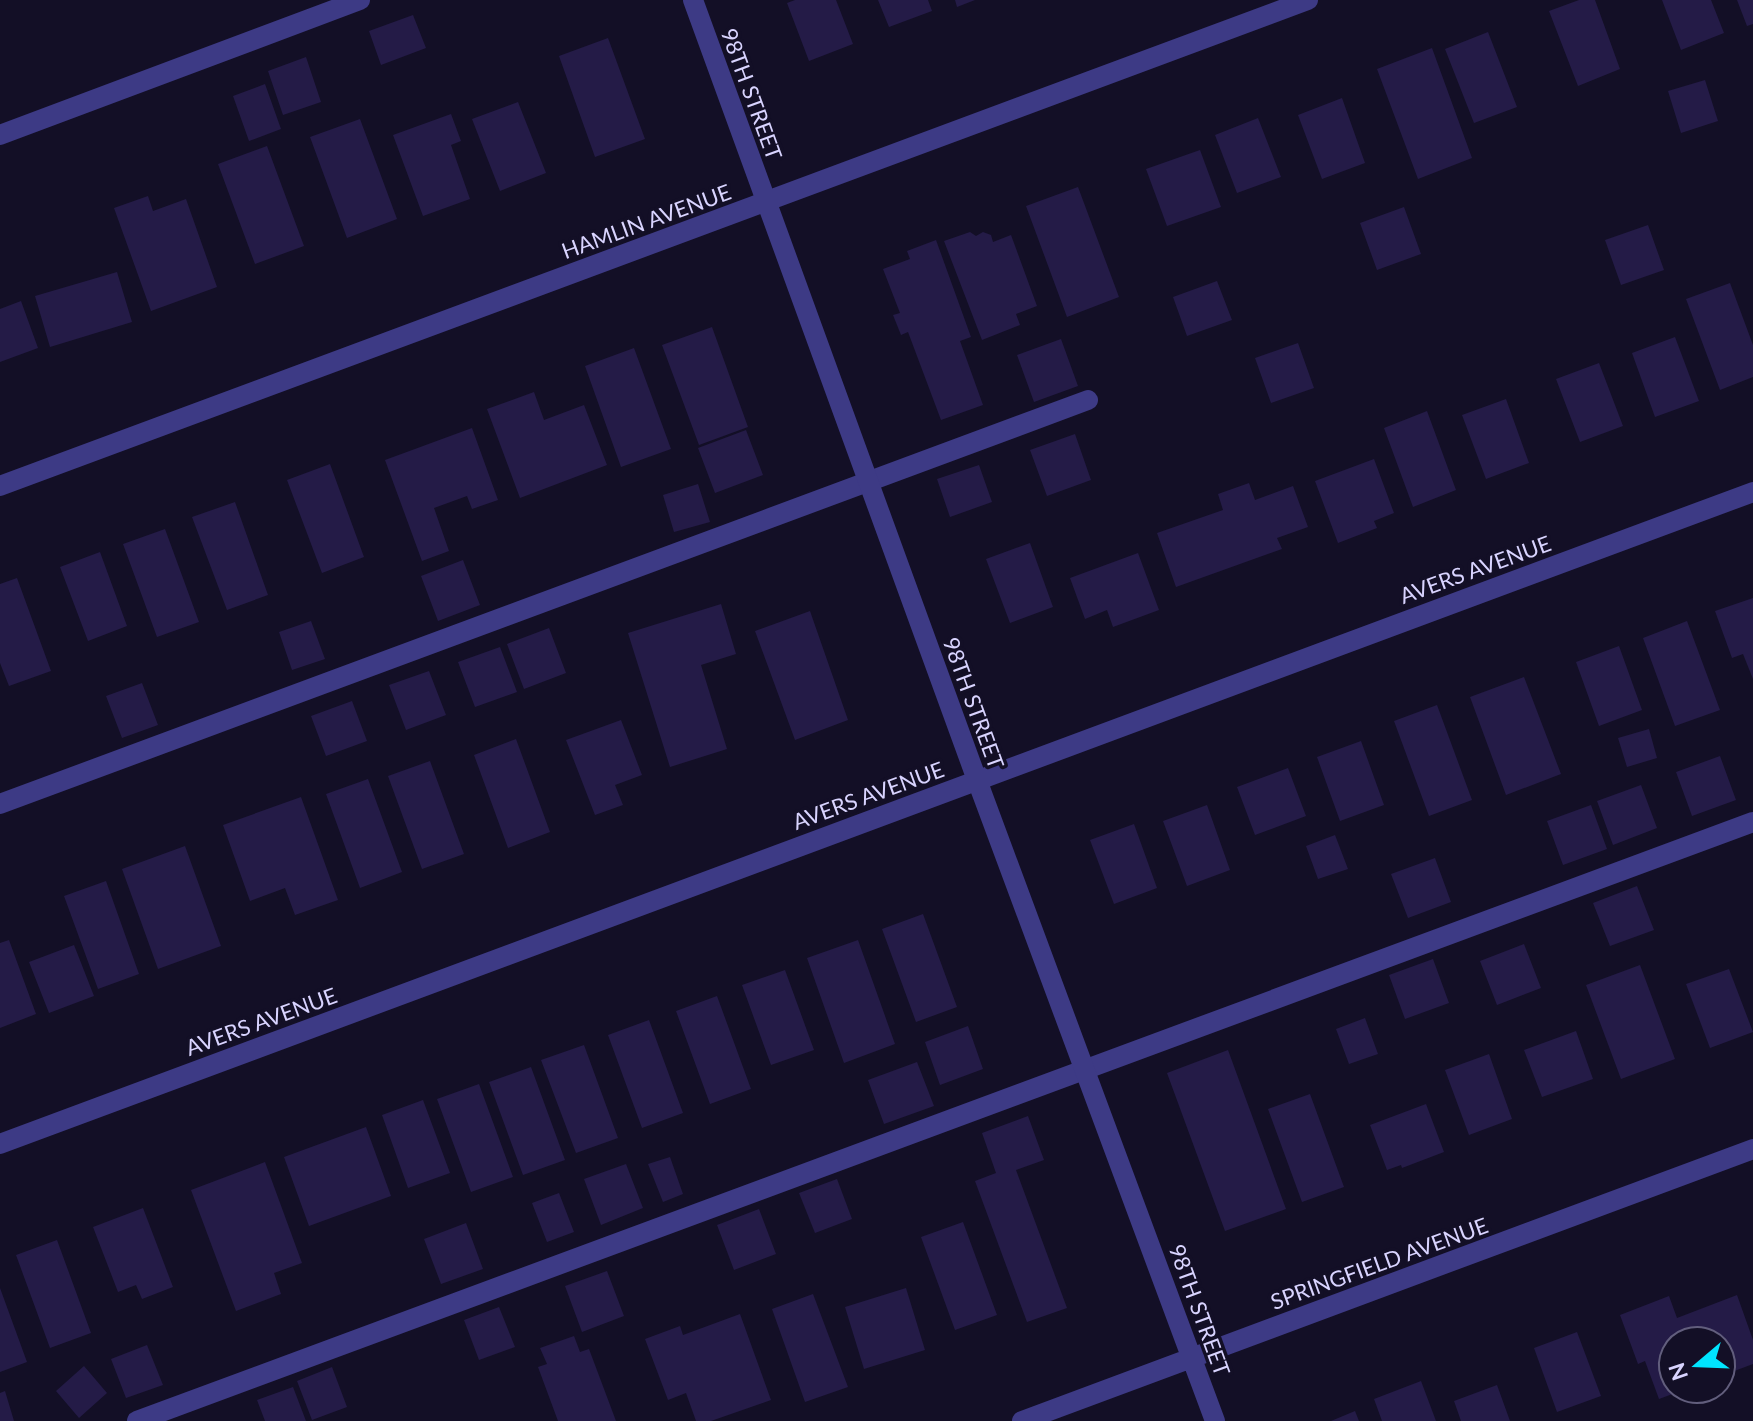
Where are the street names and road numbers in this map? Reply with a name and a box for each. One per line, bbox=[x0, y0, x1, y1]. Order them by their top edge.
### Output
street label: 98TH STREET bbox=[716, 25, 788, 163]
street label: HAMLIN AVENUE bbox=[558, 178, 734, 264]
street label: AVERS AVENUE bbox=[1396, 529, 1554, 609]
street label: 98TH STREET bbox=[938, 634, 1010, 772]
street label: AVERS AVENUE bbox=[789, 755, 947, 835]
street label: AVERS AVENUE bbox=[182, 981, 340, 1061]
street label: SPRINGFIELD AVENUE bbox=[1267, 1211, 1491, 1315]
street label: 98TH STREET bbox=[1164, 1241, 1236, 1379]

